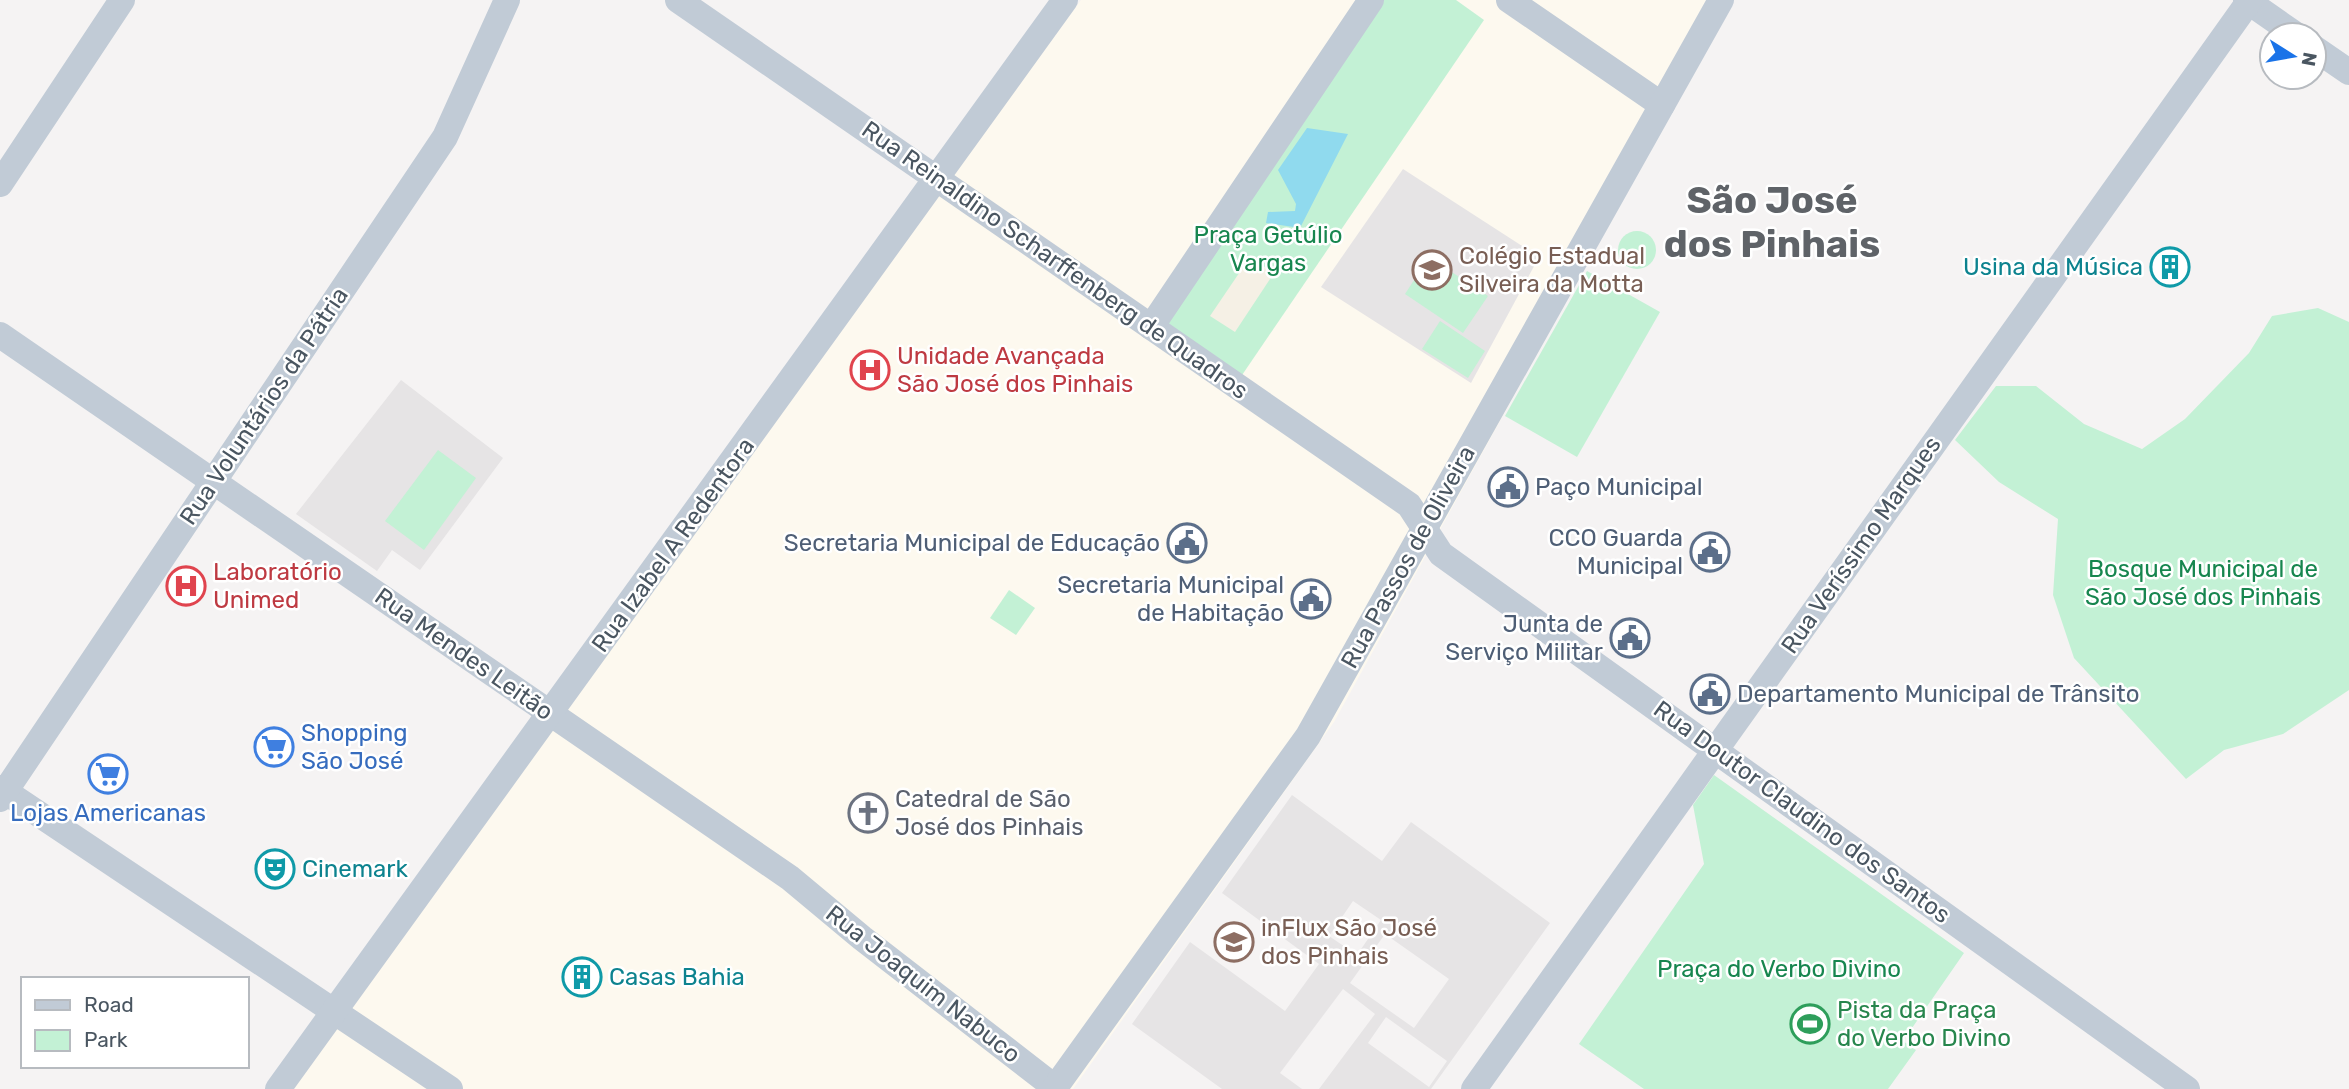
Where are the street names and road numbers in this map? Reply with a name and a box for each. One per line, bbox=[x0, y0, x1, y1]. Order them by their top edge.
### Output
street label: Rua Reinaldino Scharffenberg de Quadros bbox=[856, 115, 1254, 405]
street label: Rua Voluntários da Pátria bbox=[174, 282, 354, 530]
street label: Rua Veríssimo Marques bbox=[1775, 431, 1947, 659]
street label: Rua Izabel A Redentora bbox=[586, 432, 760, 658]
street label: Rua Passos de Oliveira bbox=[1335, 441, 1481, 673]
street label: Rua Mendes Leitão bbox=[370, 582, 558, 726]
street label: Rua Doutor Claudino dos Santos bbox=[1648, 695, 1956, 929]
street label: Rua Joaquim Nabuco bbox=[820, 899, 1026, 1069]

